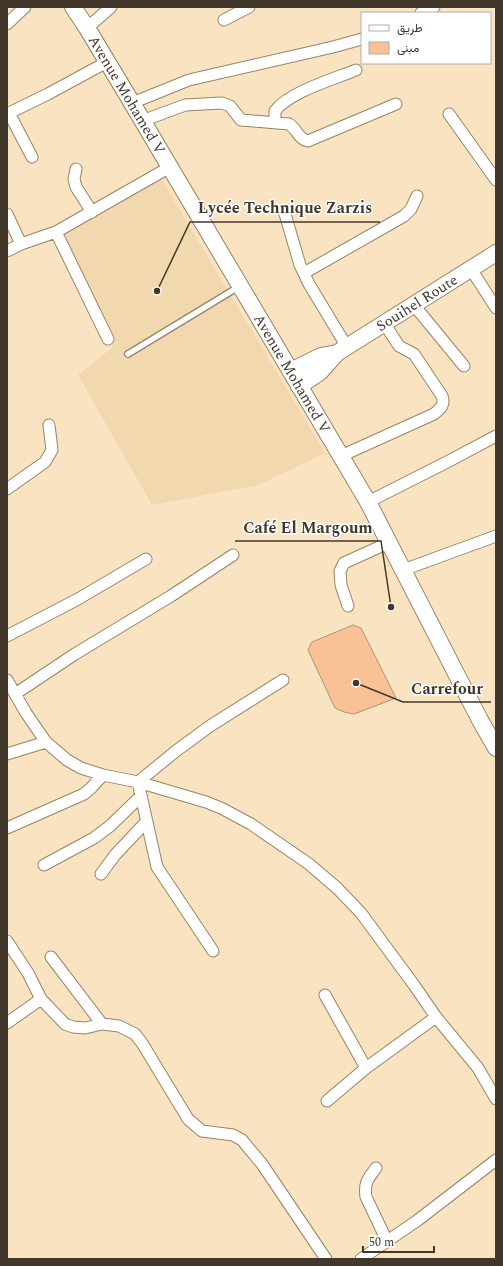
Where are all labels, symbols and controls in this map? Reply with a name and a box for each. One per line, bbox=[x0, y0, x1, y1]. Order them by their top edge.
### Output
legend bbox=[361, 12, 491, 64]
text: طريق bbox=[397, 19, 423, 38]
street label: Avenue Mohamed V bbox=[82, 31, 171, 159]
text: مبنى bbox=[397, 39, 419, 58]
callout: Lycée Technique Zarzis bbox=[190, 194, 380, 222]
text: Lycée Technique Zarzis bbox=[198, 196, 372, 220]
street label: Souihel Route bbox=[372, 269, 462, 338]
street label: Avenue Mohamed V bbox=[247, 310, 336, 438]
callout: Café El Margoum bbox=[235, 513, 381, 541]
text: Café El Margoum bbox=[243, 516, 373, 540]
callout: Carrefour bbox=[403, 674, 491, 702]
text: Carrefour bbox=[411, 677, 483, 701]
scale bar bbox=[363, 1228, 434, 1254]
text: 50 m bbox=[369, 1233, 394, 1252]

